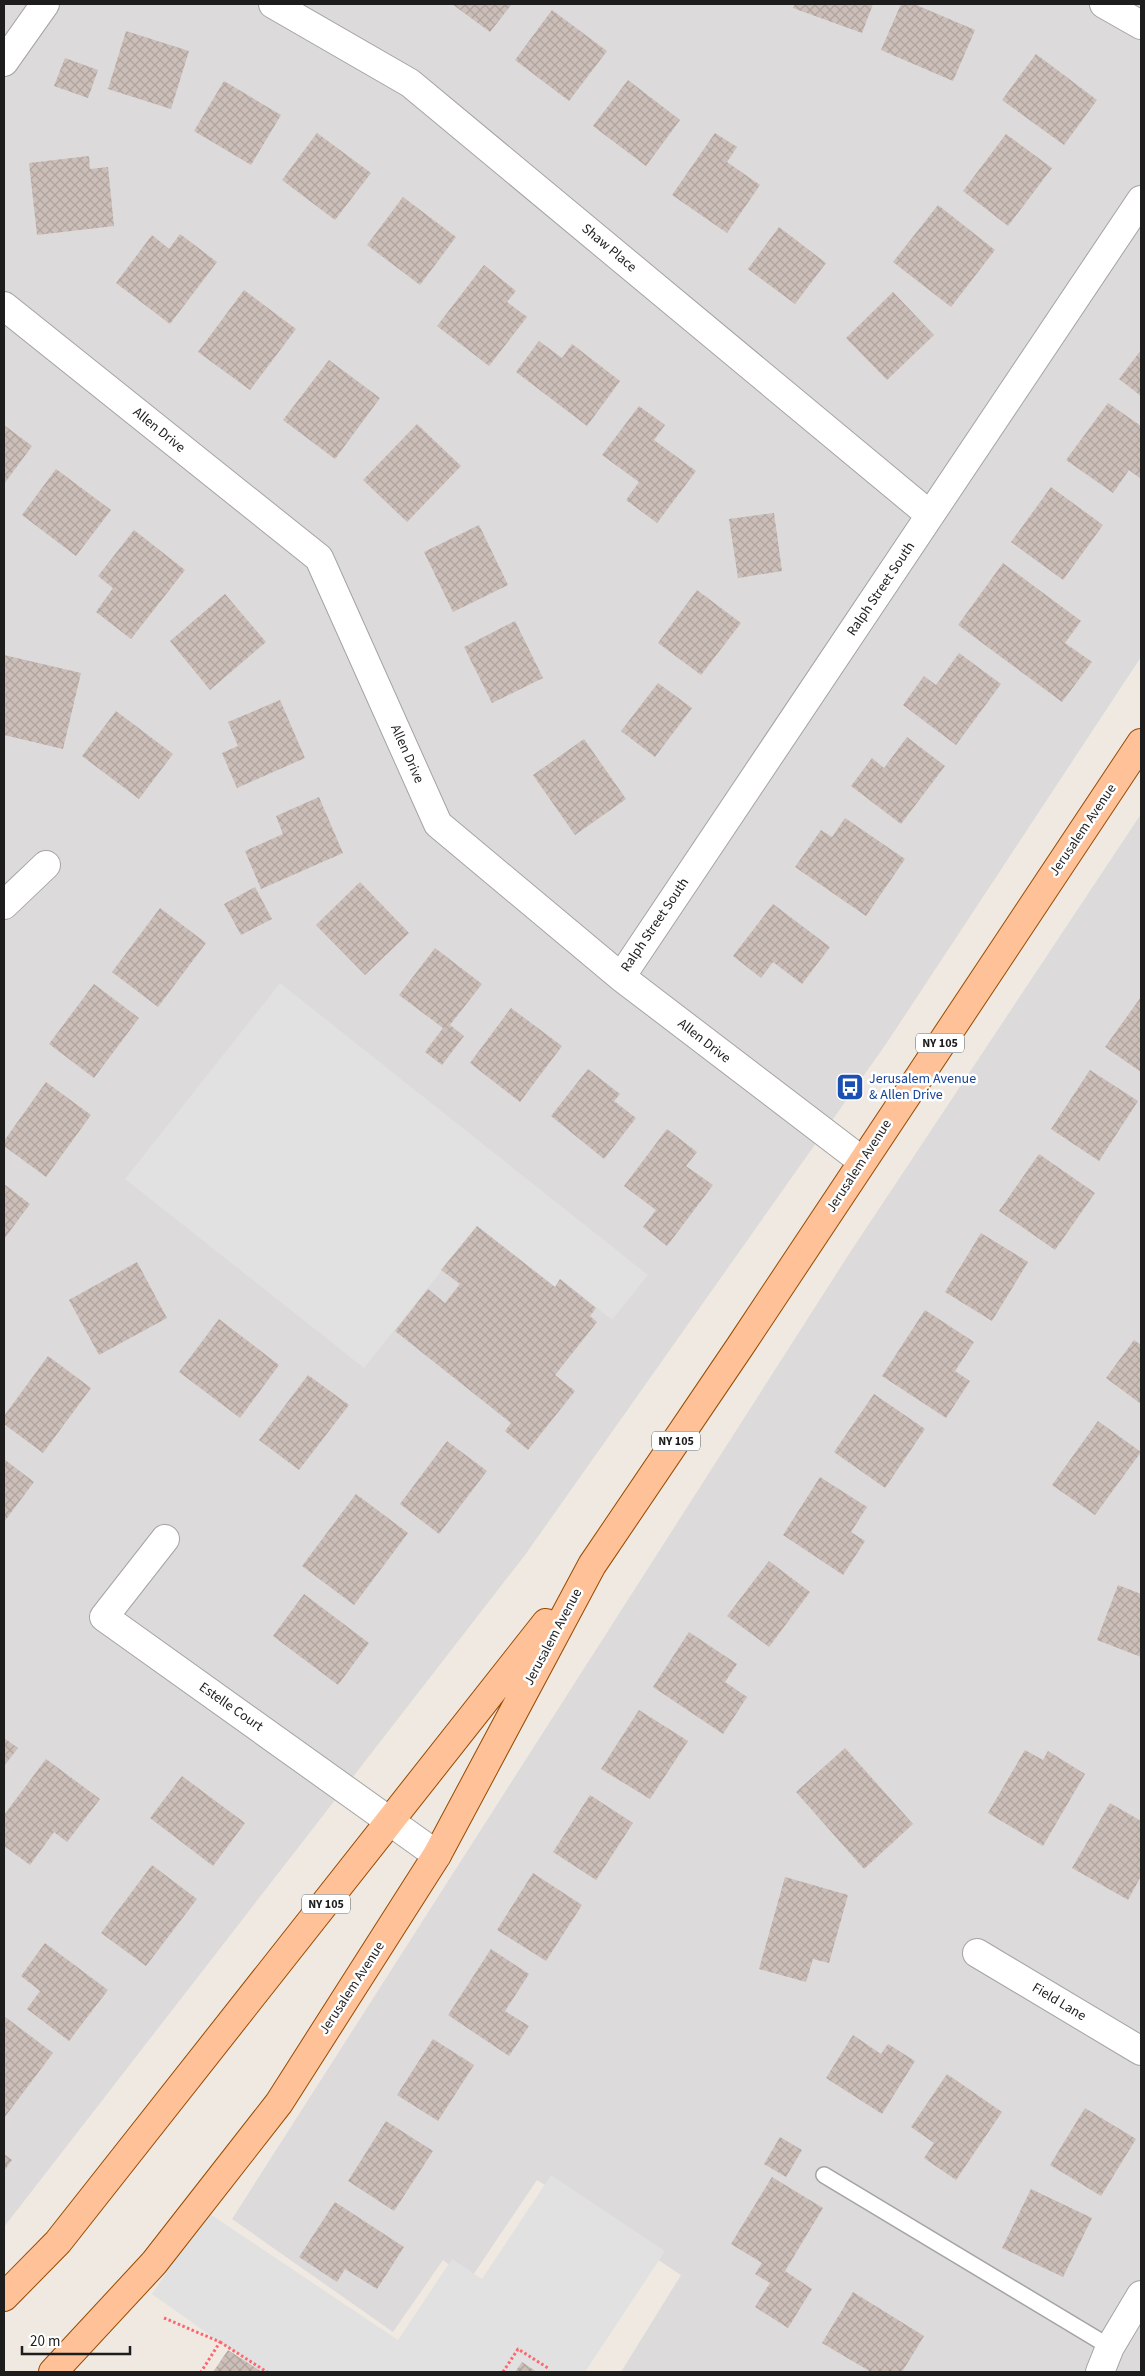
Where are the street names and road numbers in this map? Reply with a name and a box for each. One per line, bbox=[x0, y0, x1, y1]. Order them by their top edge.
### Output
street label: Shaw Place bbox=[577, 219, 641, 277]
street label: Allen Drive bbox=[128, 403, 190, 457]
street label: Ralph Street South bbox=[842, 538, 920, 640]
street label: Allen Drive bbox=[385, 721, 429, 787]
street label: Jerusalem Avenue bbox=[1045, 780, 1121, 880]
street label: Ralph Street South bbox=[616, 874, 694, 976]
street label: Allen Drive bbox=[673, 1014, 735, 1068]
road number: NY 105 bbox=[916, 1034, 964, 1052]
street label: Jerusalem Avenue bbox=[821, 1116, 897, 1216]
road number: NY 105 bbox=[652, 1432, 700, 1450]
street label: Jerusalem Avenue bbox=[519, 1585, 587, 1689]
street label: Estelle Court bbox=[195, 1678, 267, 1737]
road number: NY 105 bbox=[302, 1895, 350, 1914]
street label: Jerusalem Avenue bbox=[314, 1938, 390, 2038]
street label: Field Lane bbox=[1028, 1978, 1090, 2026]

